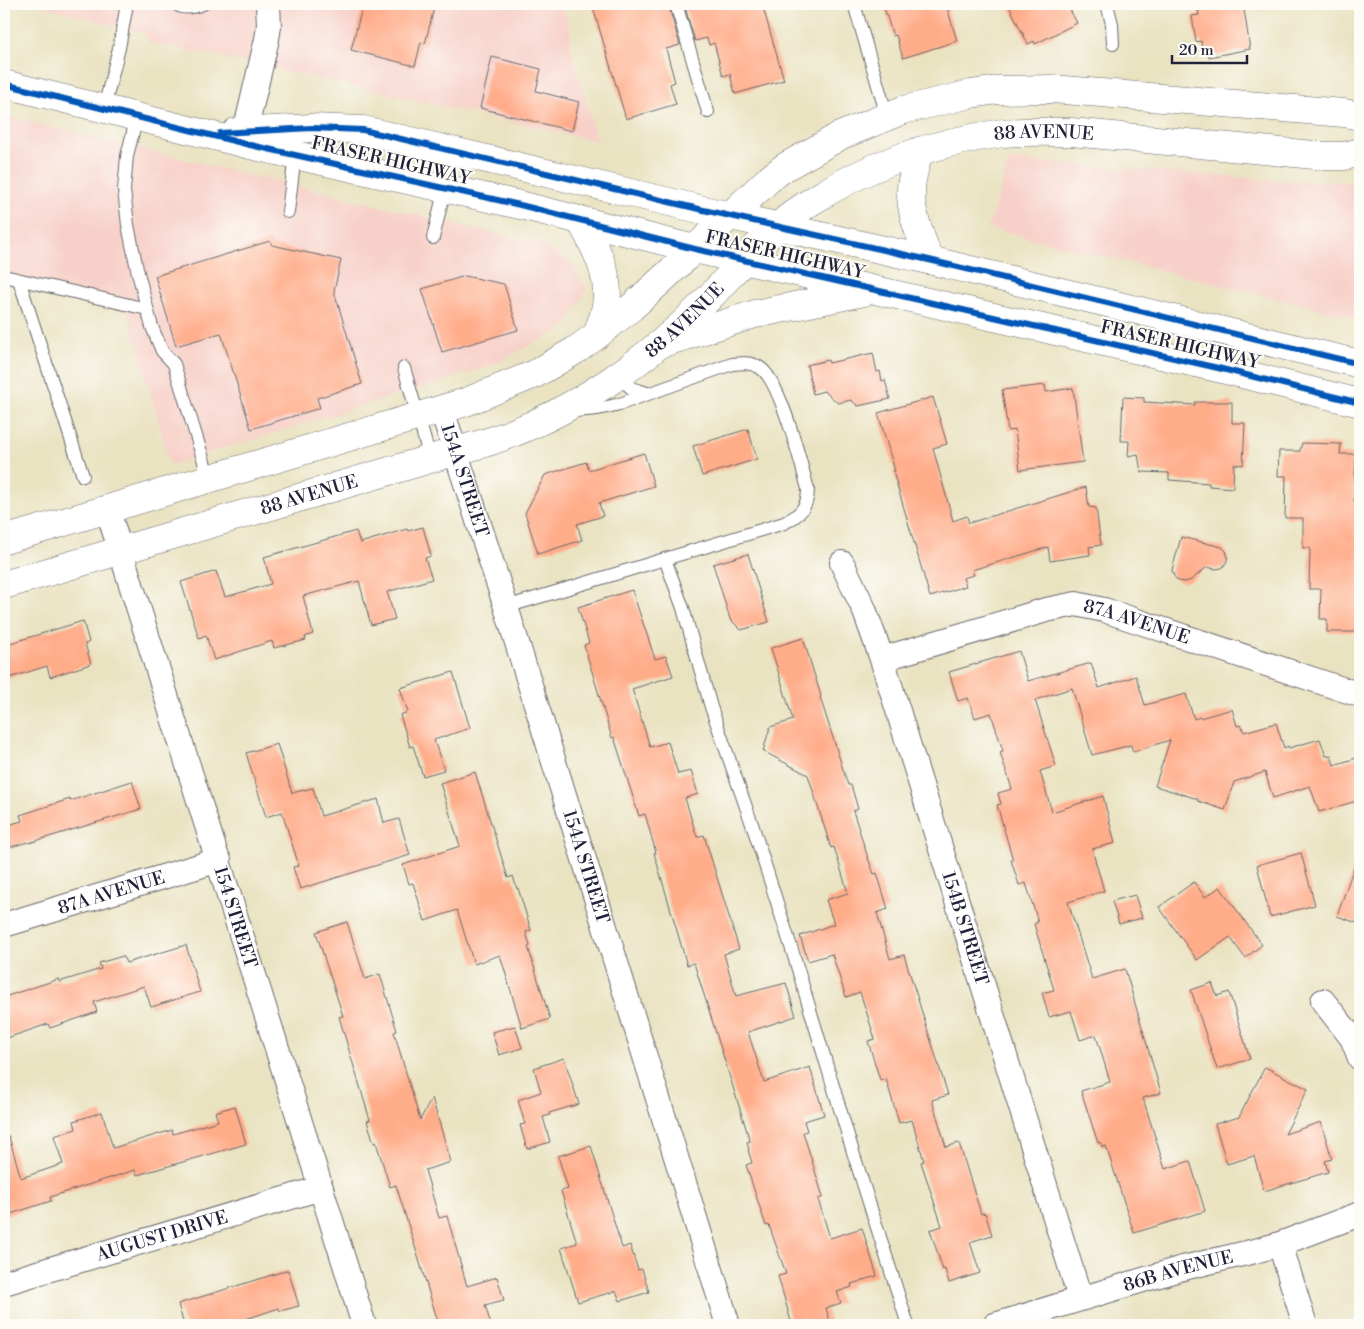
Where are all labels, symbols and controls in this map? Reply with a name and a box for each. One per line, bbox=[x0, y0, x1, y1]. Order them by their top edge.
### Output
scale bar bbox=[1172, 32, 1246, 64]
text: 20 m bbox=[1179, 41, 1214, 60]
street label: 88 AVENUE bbox=[992, 120, 1095, 146]
street label: FRASER HIGHWAY bbox=[309, 132, 474, 191]
street label: FRASER HIGHWAY bbox=[703, 226, 868, 285]
street label: 88 AVENUE bbox=[640, 278, 729, 363]
street label: FRASER HIGHWAY bbox=[1098, 316, 1263, 375]
street label: 154A STREET bbox=[436, 421, 494, 540]
street label: 88 AVENUE bbox=[257, 470, 360, 520]
street label: 87A AVENUE bbox=[1081, 594, 1193, 649]
street label: 154A STREET bbox=[558, 807, 615, 927]
street label: 154 STREET bbox=[209, 864, 263, 971]
street label: 87A AVENUE bbox=[55, 866, 168, 920]
street label: 154B STREET bbox=[937, 869, 994, 988]
street label: AUGUST DRIVE bbox=[93, 1205, 231, 1266]
street label: 86B AVENUE bbox=[1120, 1245, 1235, 1297]

